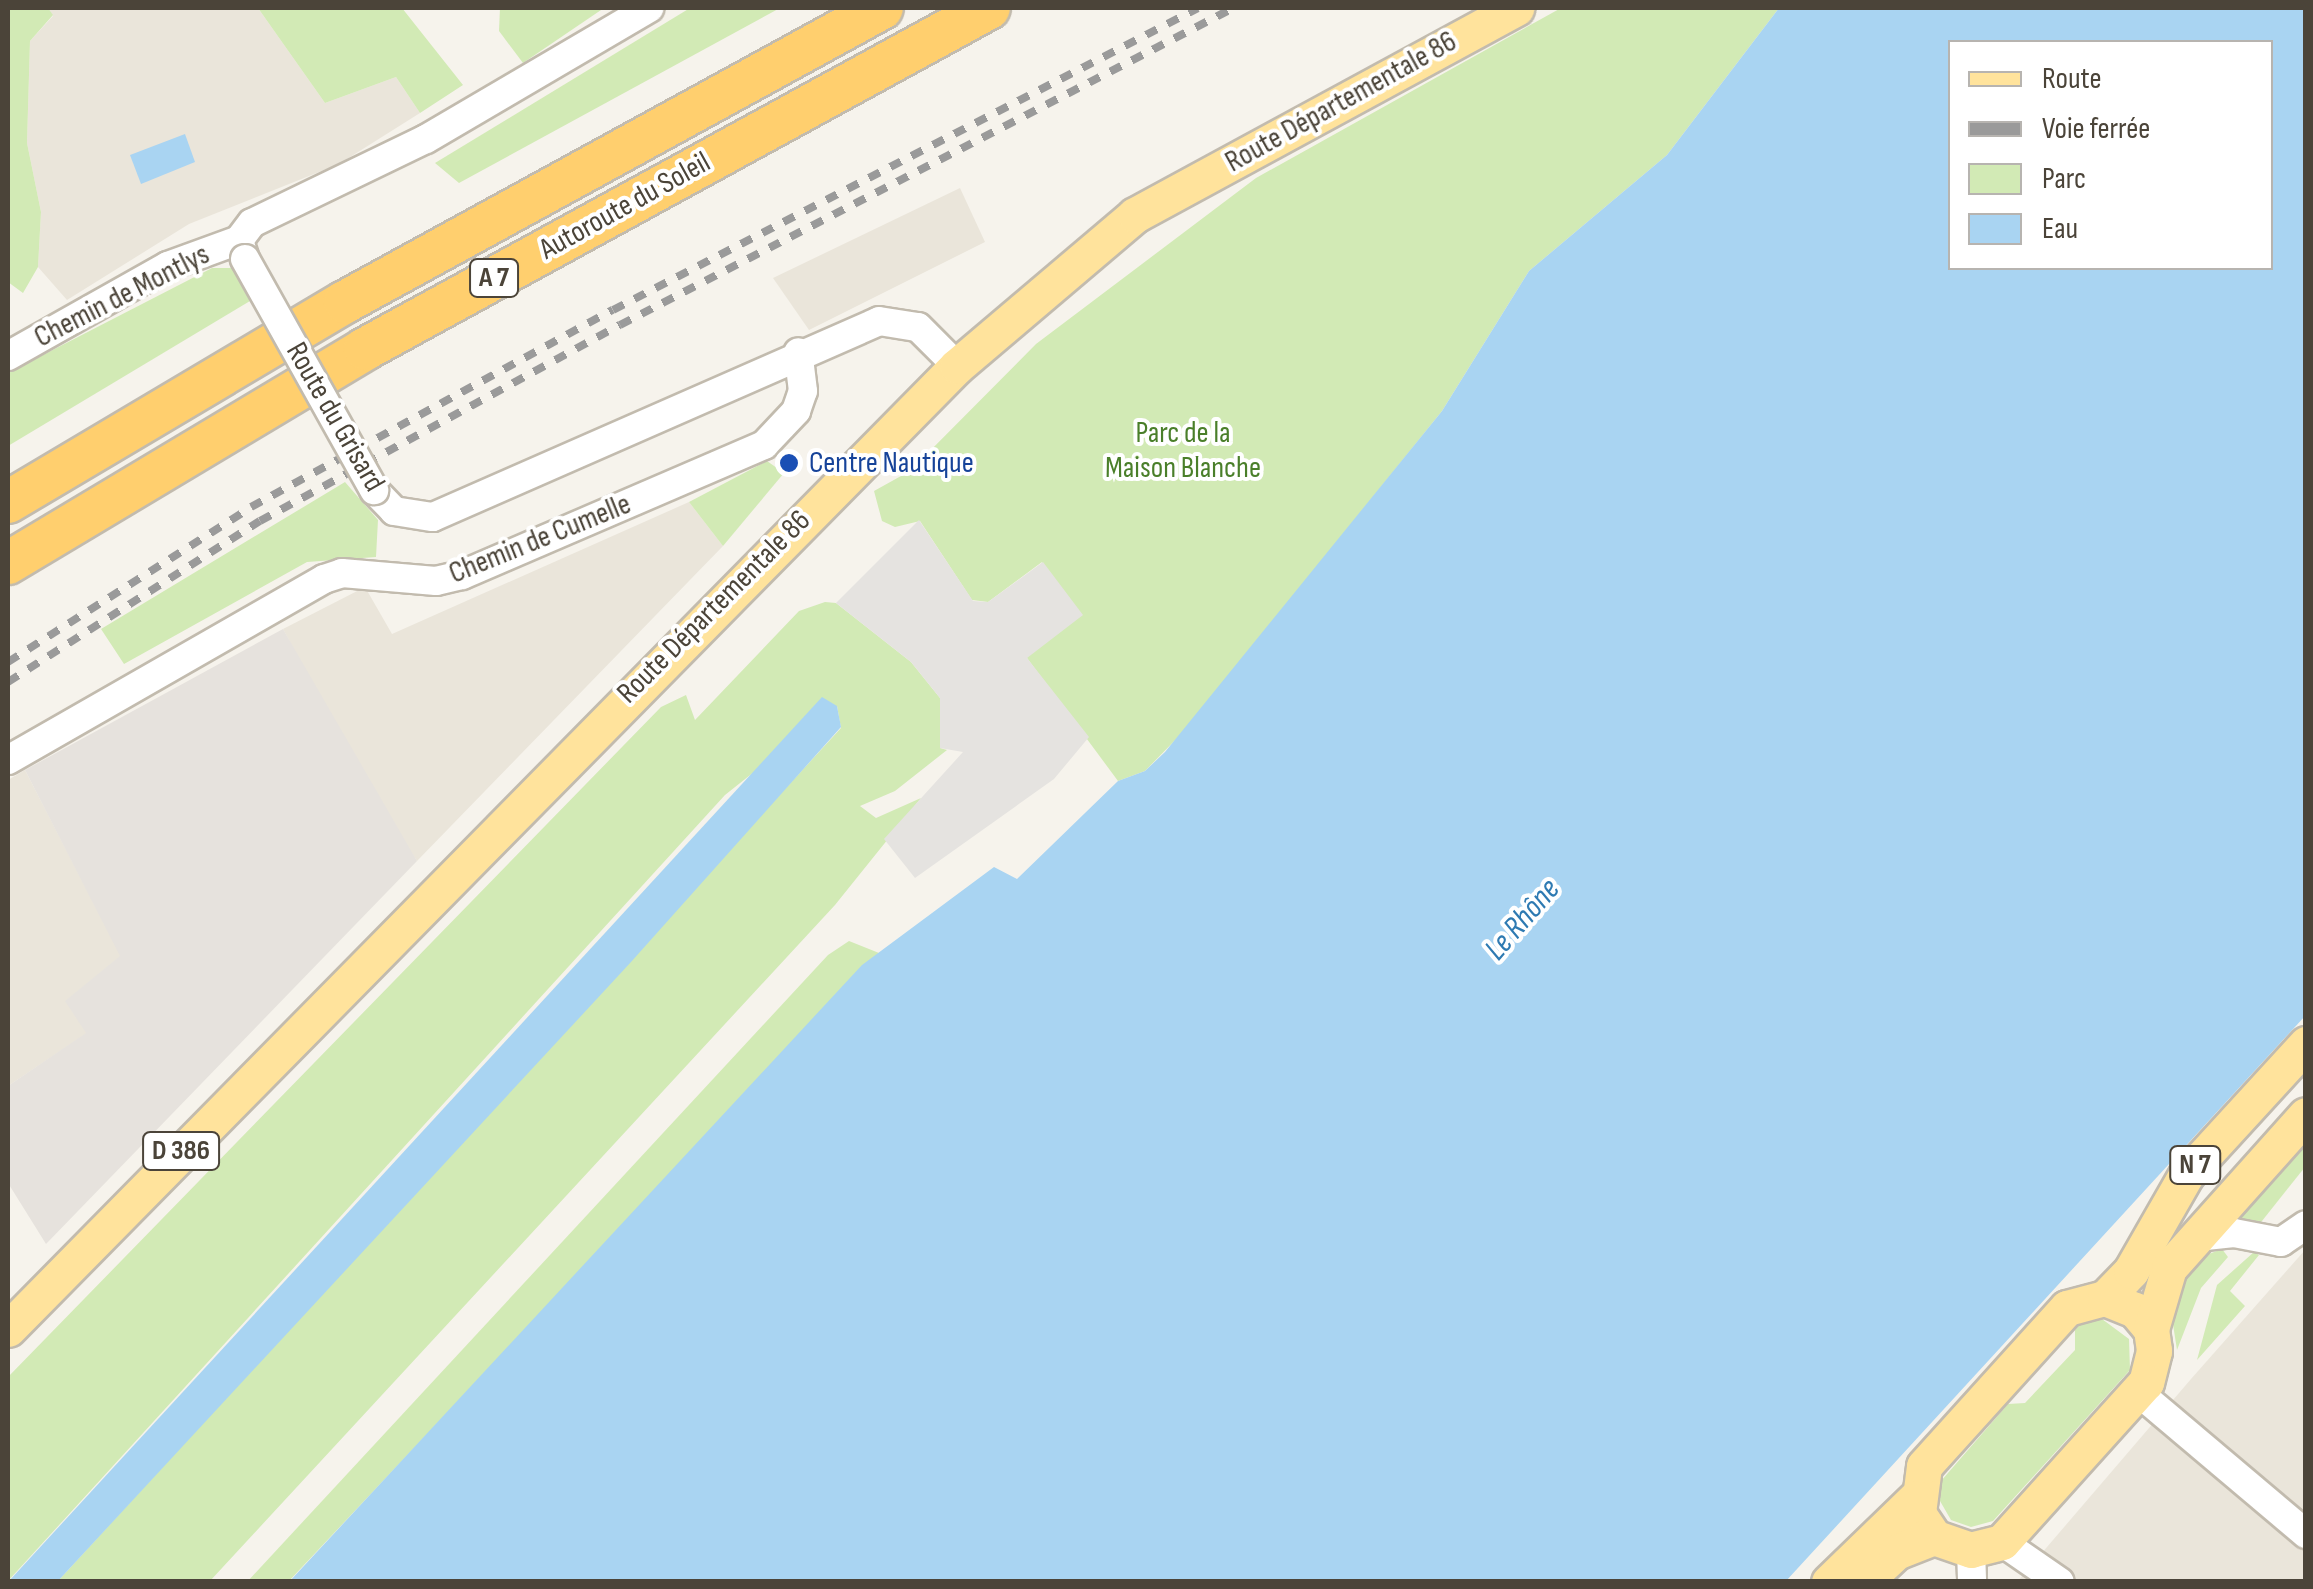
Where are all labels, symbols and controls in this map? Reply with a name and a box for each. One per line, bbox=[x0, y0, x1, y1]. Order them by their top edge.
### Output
street label: Route Départementale 86 bbox=[1219, 24, 1463, 180]
legend bbox=[1948, 40, 2273, 270]
text: Route bbox=[2042, 61, 2101, 97]
text: Voie ferrée bbox=[2042, 111, 2150, 147]
street label: Autoroute du Soleil bbox=[533, 144, 717, 268]
text: Parc bbox=[2042, 161, 2086, 197]
text: Eau bbox=[2042, 211, 2078, 247]
street label: Chemin de Montlys bbox=[28, 236, 216, 356]
road number: A 7 bbox=[469, 255, 519, 301]
street label: Route du Grisard bbox=[278, 336, 392, 498]
park label: Parc de la Maison Blanche bbox=[1105, 415, 1261, 486]
place label: Centre Nautique bbox=[809, 445, 974, 481]
marker: Centre Nautique bbox=[778, 452, 800, 474]
street label: Chemin de Cumelle bbox=[444, 486, 636, 592]
street label: Route Départementale 86 bbox=[610, 503, 818, 711]
water label: Le Rhône bbox=[1477, 871, 1569, 969]
road number: D 386 bbox=[141, 1128, 221, 1174]
road number: N 7 bbox=[2168, 1142, 2222, 1188]

